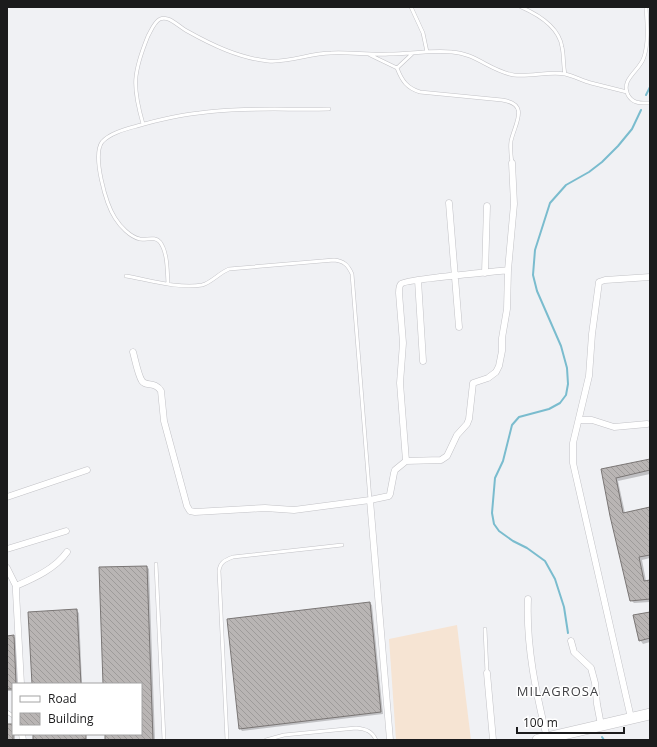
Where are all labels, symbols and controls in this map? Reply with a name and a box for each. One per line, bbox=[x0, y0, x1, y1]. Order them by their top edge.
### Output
district label: MILAGROSA bbox=[517, 682, 599, 700]
legend bbox=[12, 683, 142, 735]
text: Road bbox=[48, 690, 77, 707]
scale bar bbox=[517, 709, 624, 735]
text: Building bbox=[48, 710, 94, 727]
text: 100 m bbox=[523, 714, 558, 731]

